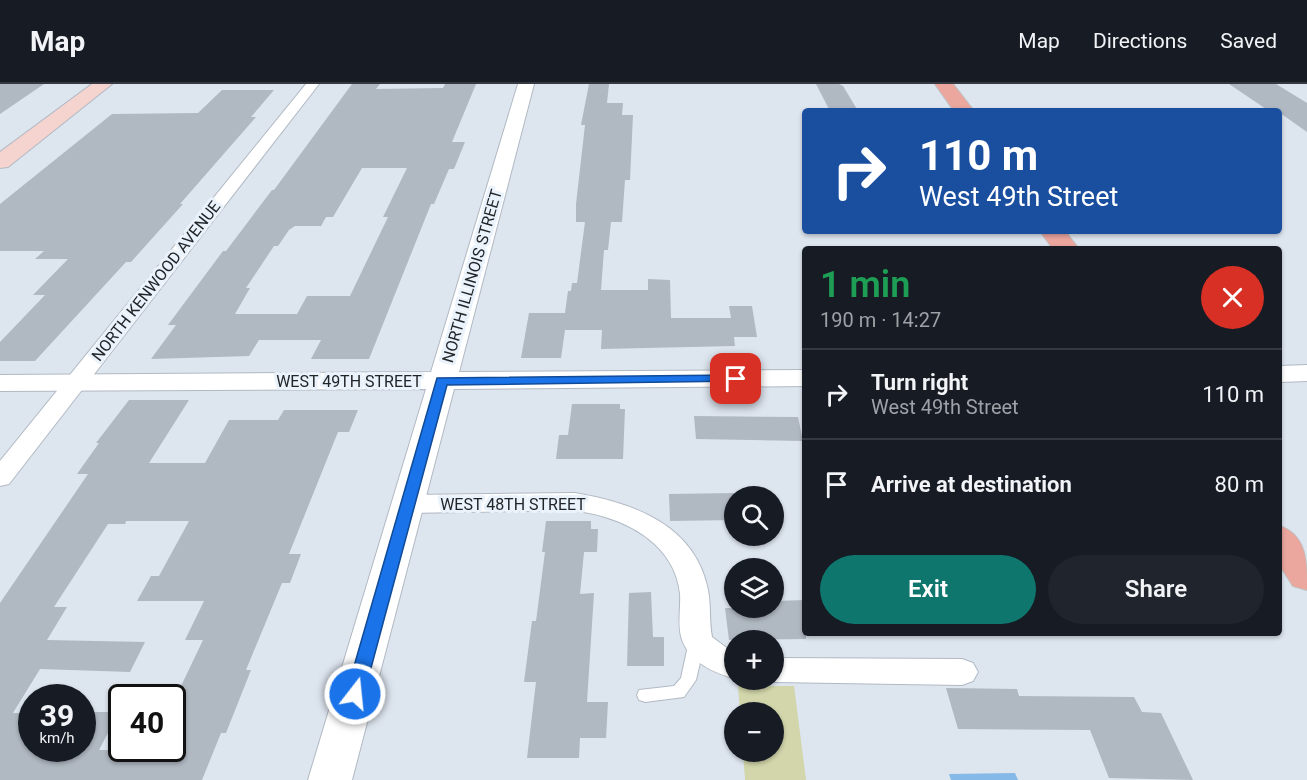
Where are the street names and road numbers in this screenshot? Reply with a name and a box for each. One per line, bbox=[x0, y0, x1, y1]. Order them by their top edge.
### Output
street label: NORTH ILLINOIS STREET bbox=[438, 187, 506, 365]
street label: NORTH KENWOOD AVENUE bbox=[88, 197, 224, 365]
street label: WEST 49TH STREET bbox=[276, 372, 422, 391]
street label: WEST 48TH STREET bbox=[440, 495, 586, 514]

